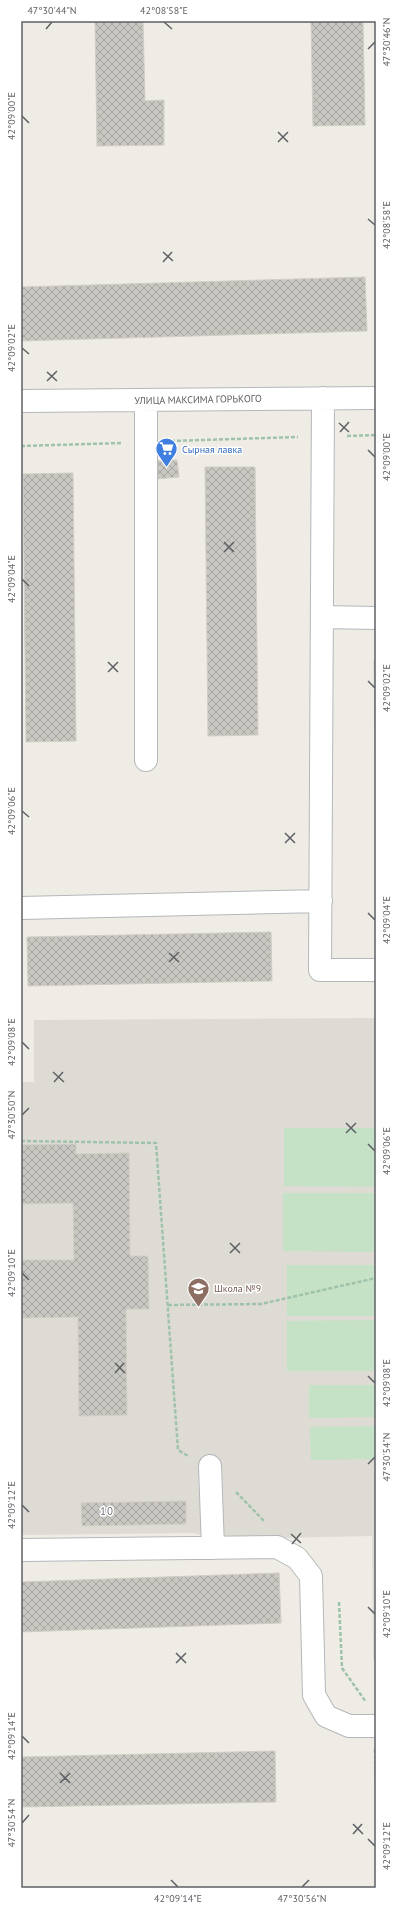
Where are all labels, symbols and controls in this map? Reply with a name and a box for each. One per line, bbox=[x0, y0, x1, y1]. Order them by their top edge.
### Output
text: 47°30'44"N bbox=[27, 4, 77, 17]
text: 42°08'58"E bbox=[140, 4, 188, 17]
text: 47°30'46"N bbox=[380, 17, 393, 67]
text: 42°09'00"E bbox=[5, 92, 18, 140]
text: 42°08'58"E bbox=[380, 201, 393, 249]
text: 42°09'02"E bbox=[5, 324, 18, 372]
street label: УЛИЦА МАКСИМА ГОРЬКОГО bbox=[134, 392, 262, 407]
text: 42°09'00"E bbox=[380, 433, 393, 481]
supermarket icon: Сырная лавка bbox=[154, 436, 180, 469]
place label: Сырная лавка bbox=[182, 443, 242, 456]
text: 42°09'04"E bbox=[5, 555, 18, 603]
text: 42°09'02"E bbox=[380, 664, 393, 712]
text: 42°09'06"E bbox=[5, 787, 18, 835]
text: 42°09'04"E bbox=[380, 896, 393, 944]
text: 42°09'08"E bbox=[5, 1018, 18, 1066]
text: 47°30'50"N bbox=[5, 1090, 18, 1140]
text: 42°09'06"E bbox=[380, 1127, 393, 1175]
text: 42°09'10"E bbox=[5, 1249, 18, 1297]
school or university icon: Школа №9 bbox=[185, 1275, 211, 1308]
place label: Школа №9 bbox=[214, 1282, 261, 1295]
text: 42°09'08"E bbox=[380, 1359, 393, 1407]
text: 47°30'54"N bbox=[380, 1432, 393, 1482]
text: 42°09'12"E bbox=[5, 1481, 18, 1529]
district label: 10 bbox=[100, 1504, 114, 1518]
text: 42°09'10"E bbox=[380, 1590, 393, 1638]
text: 42°09'14"E bbox=[5, 1712, 18, 1760]
text: 47°30'54"N bbox=[5, 1798, 18, 1848]
text: 42°09'12"E bbox=[380, 1822, 393, 1870]
text: 42°09'14"E bbox=[154, 1892, 202, 1905]
text: 47°30'56"N bbox=[277, 1892, 327, 1905]

